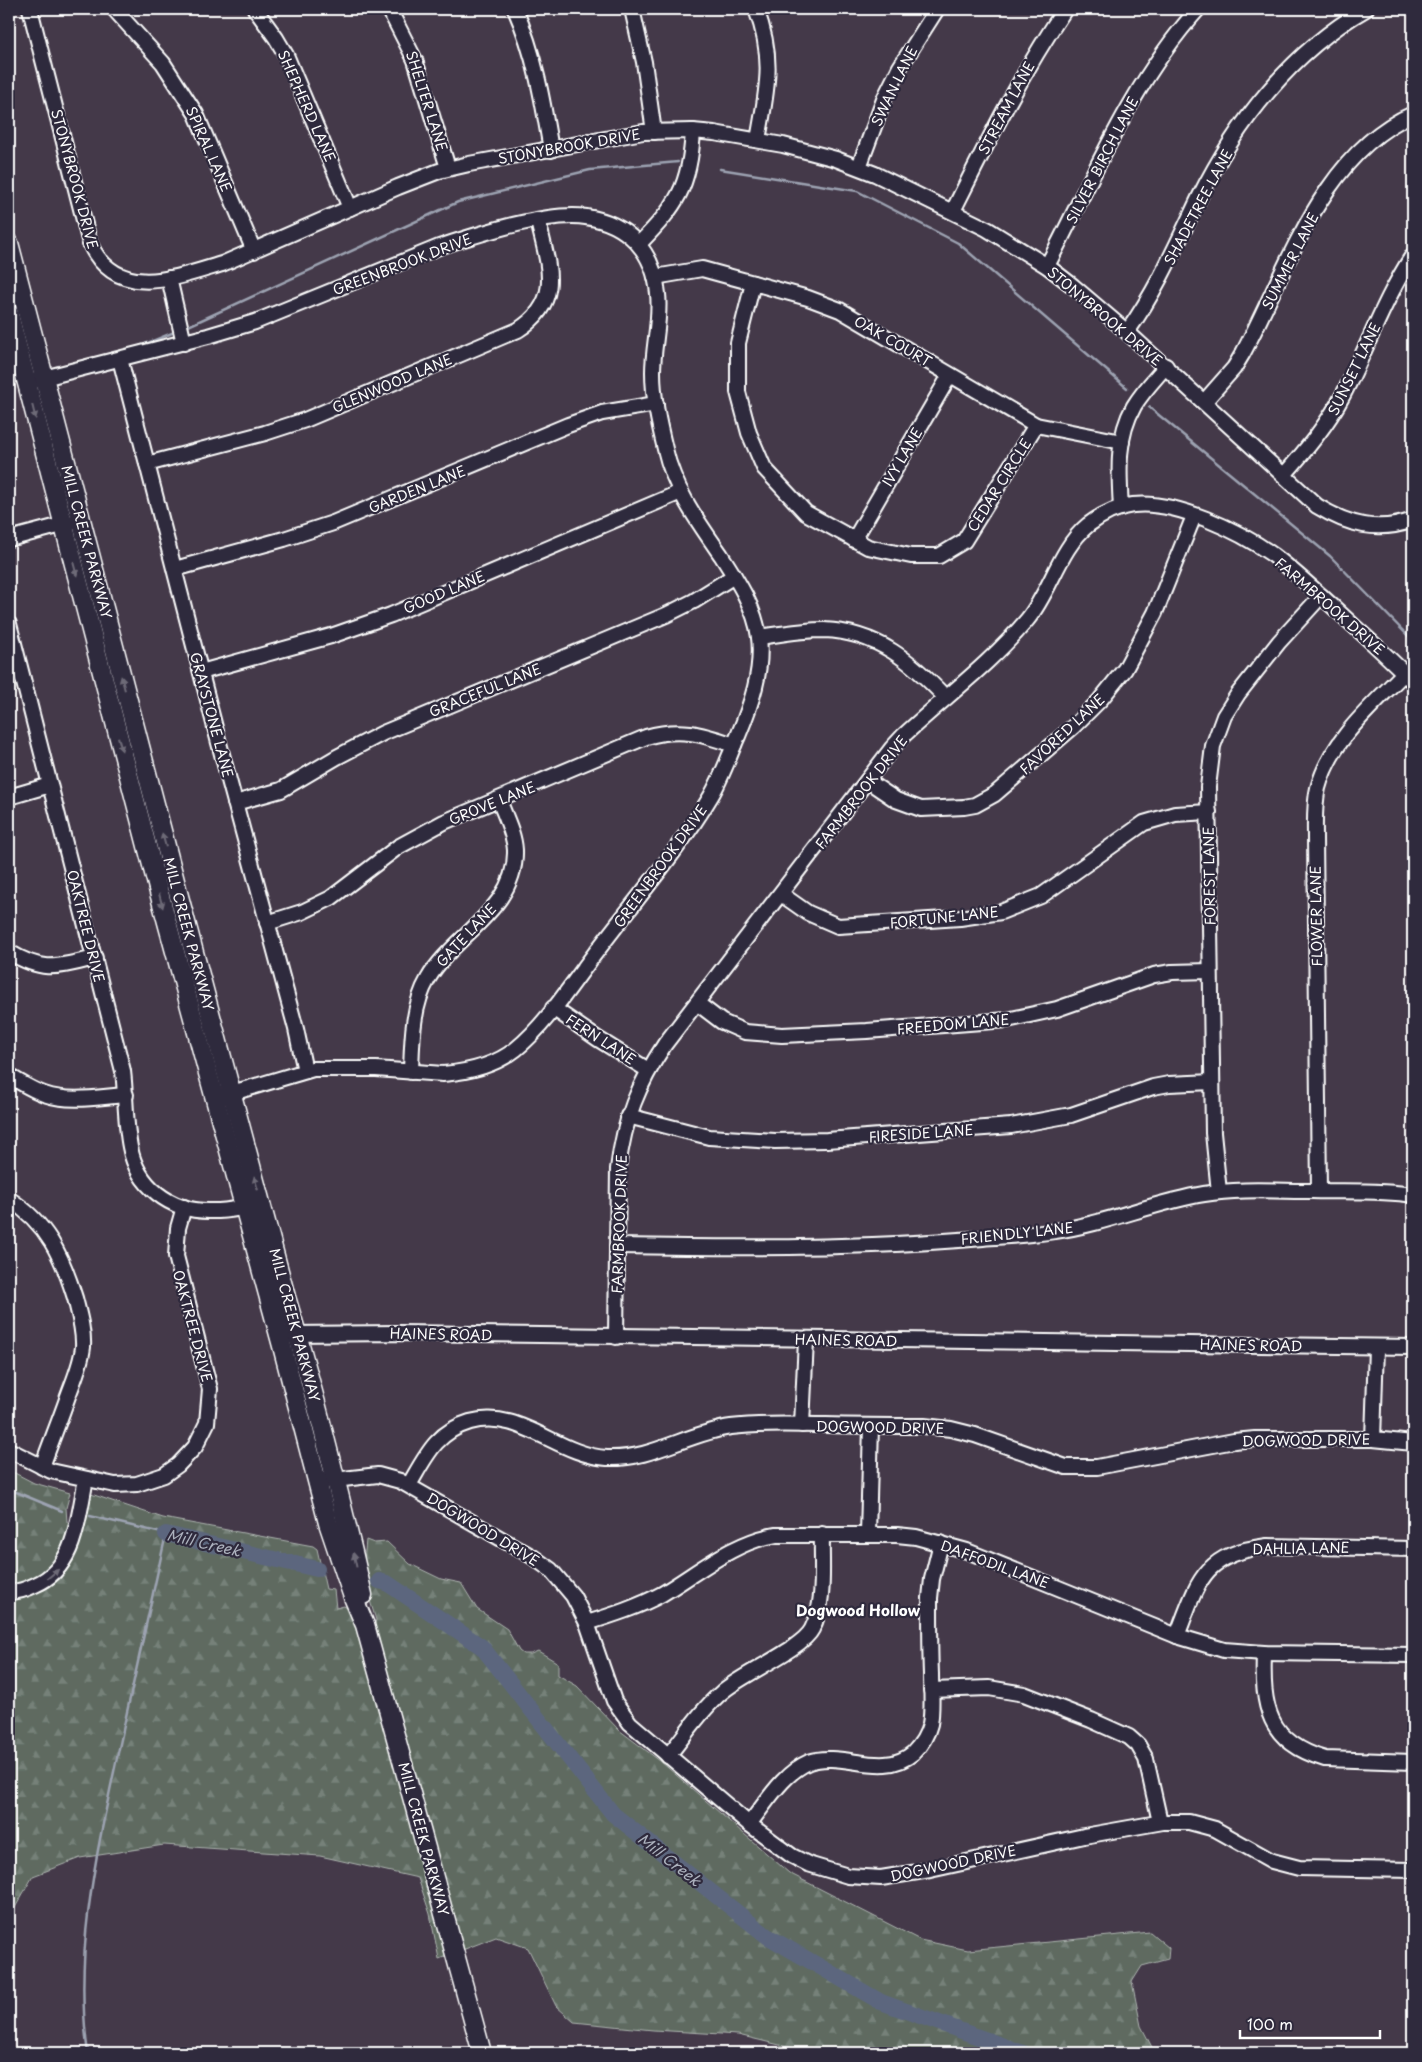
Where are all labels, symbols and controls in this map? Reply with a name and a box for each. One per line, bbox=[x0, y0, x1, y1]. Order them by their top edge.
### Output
street label: SWAN LANE bbox=[866, 42, 922, 130]
street label: SHEPHERD LANE bbox=[273, 47, 341, 165]
street label: SHELTER LANE bbox=[401, 48, 453, 154]
street label: STREAM LANE bbox=[973, 58, 1039, 158]
street label: SILVER BIRCH LANE bbox=[1061, 93, 1143, 227]
street label: SPIRAL LANE bbox=[181, 103, 237, 195]
street label: STONYBROOK DRIVE bbox=[46, 107, 104, 252]
street label: STONYBROOK DRIVE bbox=[496, 123, 642, 169]
street label: SHADETREE LANE bbox=[1159, 145, 1237, 269]
street label: SUMMER LANE bbox=[1256, 209, 1324, 313]
street label: GREENBROOK DRIVE bbox=[330, 228, 475, 300]
street label: STONYBROOK DRIVE bbox=[1043, 262, 1167, 371]
street label: OAK COURT bbox=[850, 310, 936, 372]
street label: SUNSET LANE bbox=[1322, 319, 1386, 419]
street label: GLENWOOD LANE bbox=[329, 348, 455, 418]
one-way arrow bbox=[30, 405, 38, 420]
street label: IVY LANE bbox=[877, 424, 927, 490]
street label: CEDAR CIRCLE bbox=[962, 434, 1036, 536]
street label: GARDEN LANE bbox=[365, 460, 469, 518]
street label: MILL CREEK PARKWAY bbox=[56, 463, 118, 621]
street label: FARMBROOK DRIVE bbox=[1271, 552, 1390, 660]
one-way arrow bbox=[71, 562, 79, 577]
street label: GOOD LANE bbox=[400, 565, 488, 619]
street label: GRAYSTONE LANE bbox=[185, 650, 239, 780]
street label: GRACEFUL LANE bbox=[426, 658, 544, 722]
one-way arrow bbox=[119, 675, 127, 690]
street label: FAVORED LANE bbox=[1015, 689, 1109, 779]
street label: FARMBROOK DRIVE bbox=[810, 731, 912, 853]
one-way arrow bbox=[116, 736, 124, 751]
street label: GROVE LANE bbox=[446, 776, 538, 830]
street label: GREENBROOK DRIVE bbox=[608, 800, 712, 932]
street label: FOREST LANE bbox=[1198, 826, 1220, 926]
one-way arrow bbox=[160, 833, 168, 848]
street label: MILL CREEK PARKWAY bbox=[158, 855, 220, 1013]
street label: FLOWER LANE bbox=[1305, 865, 1327, 967]
street label: OAKTREE DRIVE bbox=[62, 868, 110, 985]
one-way arrow bbox=[158, 893, 166, 908]
street label: GATE LANE bbox=[431, 898, 501, 972]
street label: FORTUNE LANE bbox=[889, 901, 999, 933]
street label: FERN LANE bbox=[562, 1008, 640, 1070]
street label: FREEDOM LANE bbox=[896, 1009, 1010, 1039]
street label: FIRESIDE LANE bbox=[868, 1119, 974, 1147]
street label: FARMBROOK DRIVE bbox=[606, 1154, 632, 1294]
one-way arrow bbox=[252, 1175, 260, 1191]
street label: FRIENDLY LANE bbox=[960, 1217, 1074, 1249]
street label: MILL CREEK PARKWAY bbox=[264, 1246, 326, 1404]
street label: OAKTREE DRIVE bbox=[168, 1268, 218, 1385]
street label: HAINES ROAD bbox=[390, 1323, 492, 1345]
street label: HAINES ROAD bbox=[795, 1329, 897, 1351]
street label: HAINES ROAD bbox=[1200, 1334, 1302, 1356]
street label: DOGWOOD DRIVE bbox=[816, 1415, 944, 1439]
street label: DOGWOOD DRIVE bbox=[1242, 1428, 1370, 1452]
street label: DOGWOOD DRIVE bbox=[423, 1487, 543, 1571]
water label: Mill Creek bbox=[165, 1522, 244, 1562]
street label: DAFFODIL LANE bbox=[938, 1535, 1052, 1593]
street label: DAHLIA LANE bbox=[1252, 1537, 1350, 1559]
one-way arrow bbox=[351, 1553, 359, 1568]
one-way arrow bbox=[46, 1569, 59, 1580]
district label: Dogwood Hollow bbox=[796, 1598, 920, 1621]
street label: MILL CREEK PARKWAY bbox=[393, 1760, 455, 1918]
water label: Mill Creek bbox=[633, 1827, 707, 1892]
street label: DOGWOOD DRIVE bbox=[888, 1839, 1018, 1887]
scale bar bbox=[1240, 2007, 1380, 2039]
text: 100 m bbox=[1247, 2012, 1293, 2035]

